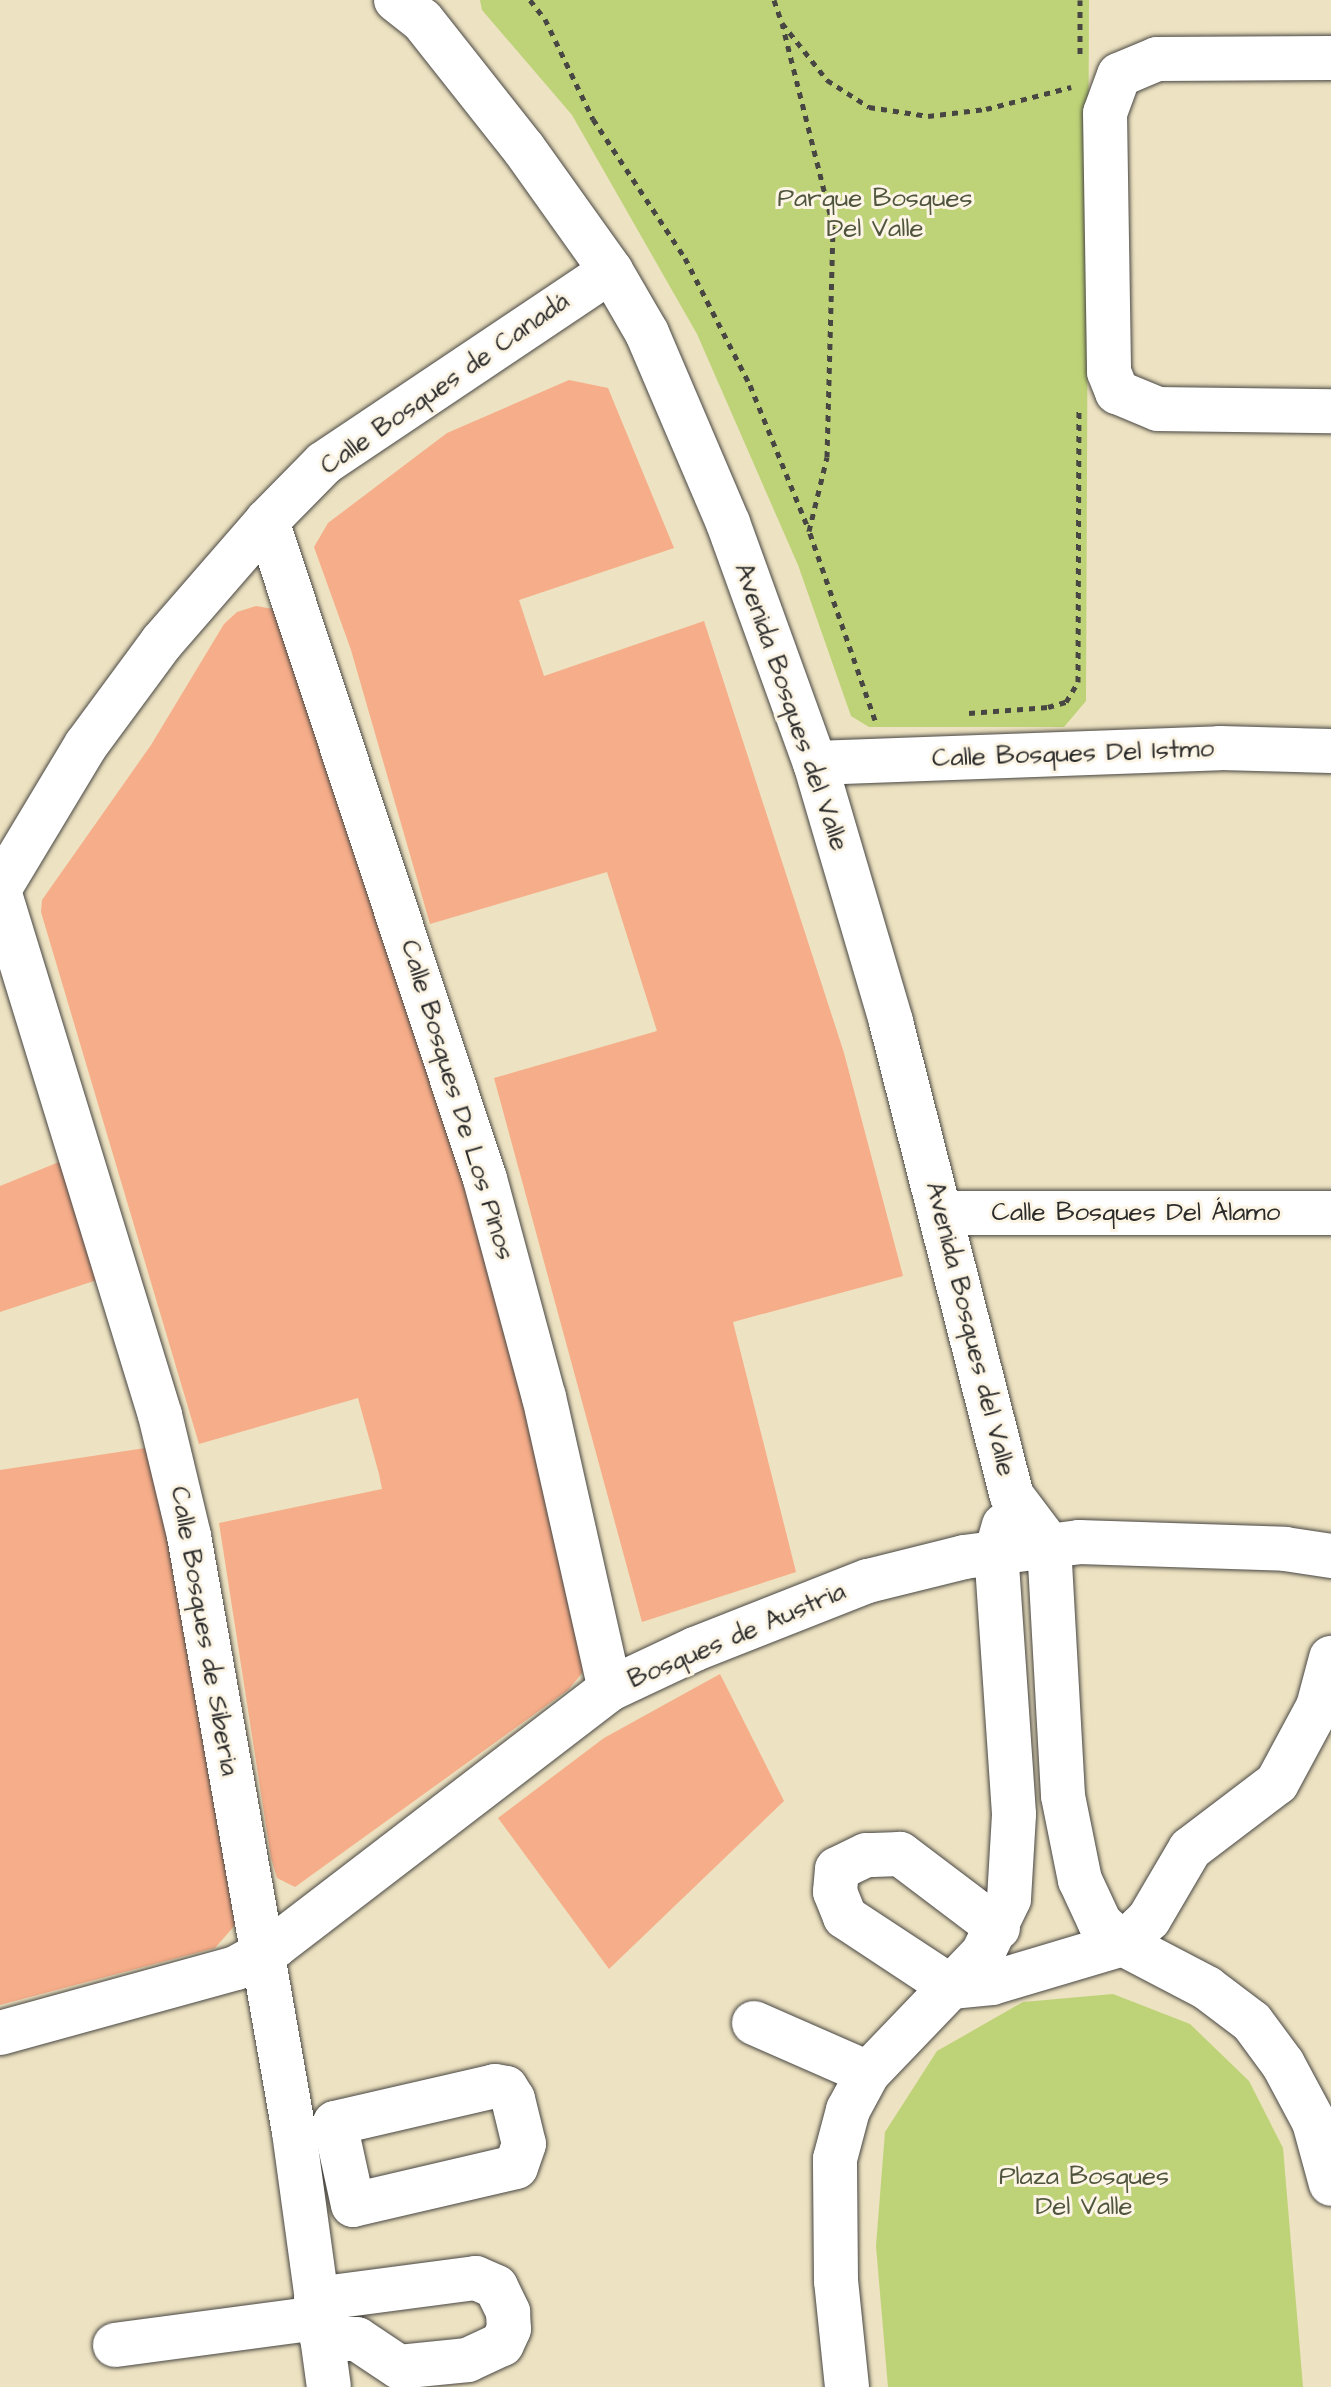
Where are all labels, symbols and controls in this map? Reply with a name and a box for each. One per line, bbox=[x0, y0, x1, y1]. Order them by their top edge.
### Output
park label: Parque Bosques Del Valle bbox=[777, 183, 973, 244]
street label: Calle Bosques de Canadá bbox=[315, 286, 575, 482]
street label: Avenida Bosques del Valle bbox=[727, 559, 855, 855]
street label: Calle Bosques Del Istmo bbox=[931, 733, 1215, 775]
street label: Calle Bosques De Los Pinos bbox=[393, 936, 521, 1264]
street label: Avenida Bosques del Valle bbox=[918, 1179, 1022, 1479]
street label: Calle Bosques Del Álamo bbox=[992, 1197, 1280, 1229]
street label: Calle Bosques de Siberia bbox=[163, 1484, 245, 1778]
street label: Bosques de Austria bbox=[624, 1576, 850, 1696]
park label: Plaza Bosques Del Valle bbox=[999, 2161, 1169, 2222]

